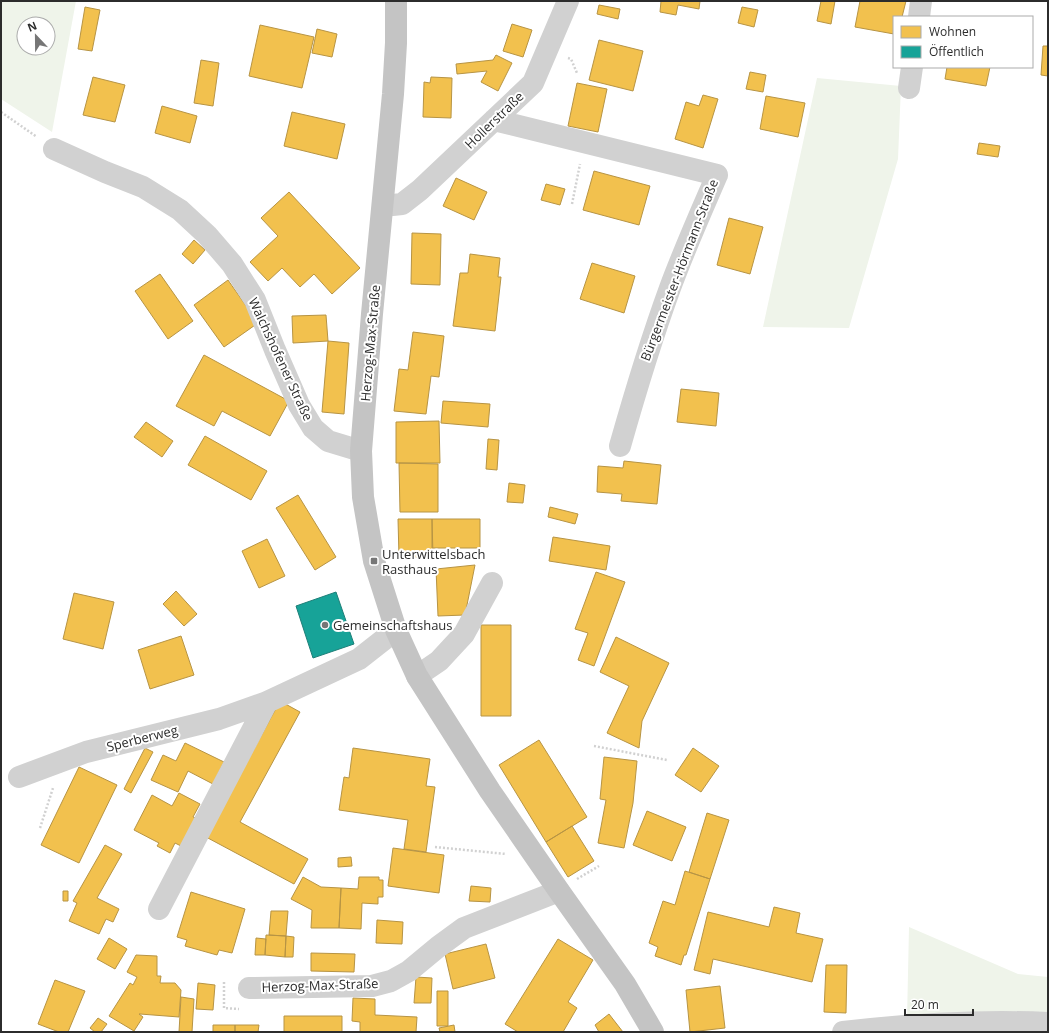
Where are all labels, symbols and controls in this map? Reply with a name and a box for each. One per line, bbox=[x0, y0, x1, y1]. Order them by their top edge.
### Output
north arrow bbox=[16, 16, 56, 56]
legend bbox=[893, 16, 1033, 68]
text: N bbox=[25, 18, 39, 35]
text: Wohnen bbox=[929, 23, 976, 40]
text: Öffentlich bbox=[929, 43, 984, 60]
street label: Hollerstraße bbox=[461, 87, 527, 153]
street label: Bürgermeister-Hörmann-Straße bbox=[636, 176, 722, 364]
street label: Herzog-Max-Straße bbox=[356, 284, 384, 402]
street label: Walchshofener Straße bbox=[245, 294, 317, 424]
place label: Unterwittelsbach Rasthaus bbox=[382, 545, 485, 578]
marker: Unterwittelsbach Rasthaus bbox=[369, 556, 379, 566]
place label: Gemeinschaftshaus bbox=[333, 616, 453, 634]
marker: Gemeinschaftshaus bbox=[320, 620, 330, 630]
street label: Sperberweg bbox=[105, 720, 179, 756]
street label: Herzog-Max-Straße bbox=[261, 974, 379, 996]
scale bar bbox=[905, 991, 973, 1017]
text: 20 m bbox=[911, 996, 939, 1013]

